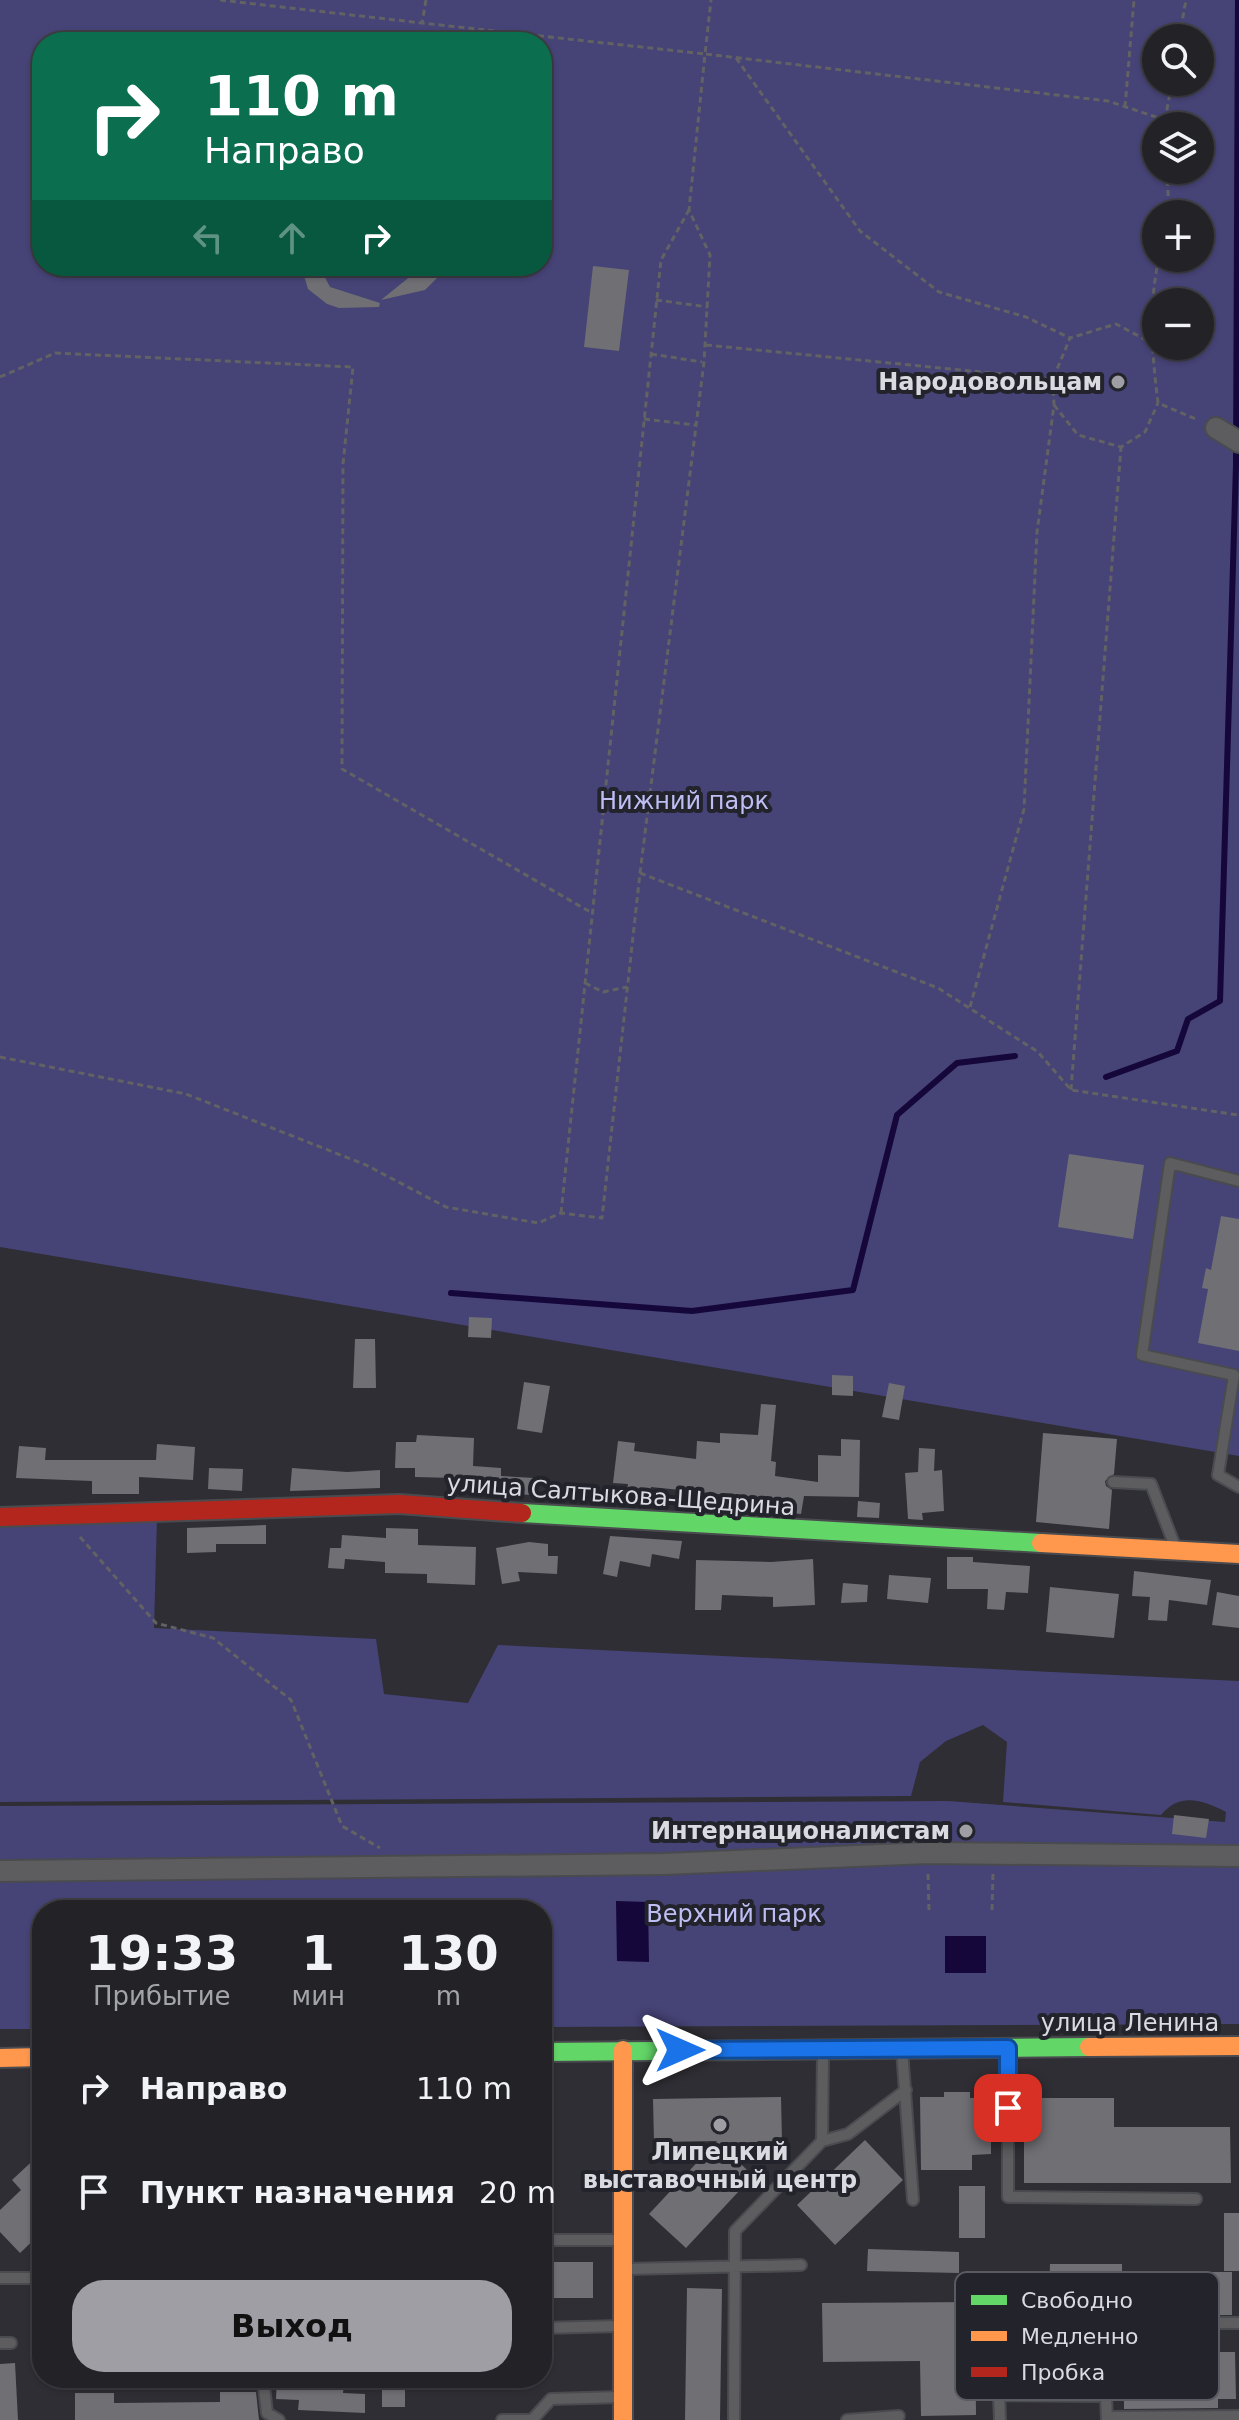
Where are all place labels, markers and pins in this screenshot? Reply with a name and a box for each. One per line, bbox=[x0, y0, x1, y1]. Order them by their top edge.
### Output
place label: Народовольцам bbox=[878, 368, 1102, 396]
marker: Народовольцам bbox=[1109, 373, 1127, 391]
place label: Интернационалистам bbox=[651, 1817, 950, 1845]
marker: Интернационалистам bbox=[957, 1822, 975, 1840]
pin bbox=[974, 2074, 1042, 2142]
marker: Липецкий выставочный центр bbox=[711, 2116, 729, 2134]
place label: Липецкий выставочный центр bbox=[583, 2138, 857, 2194]

